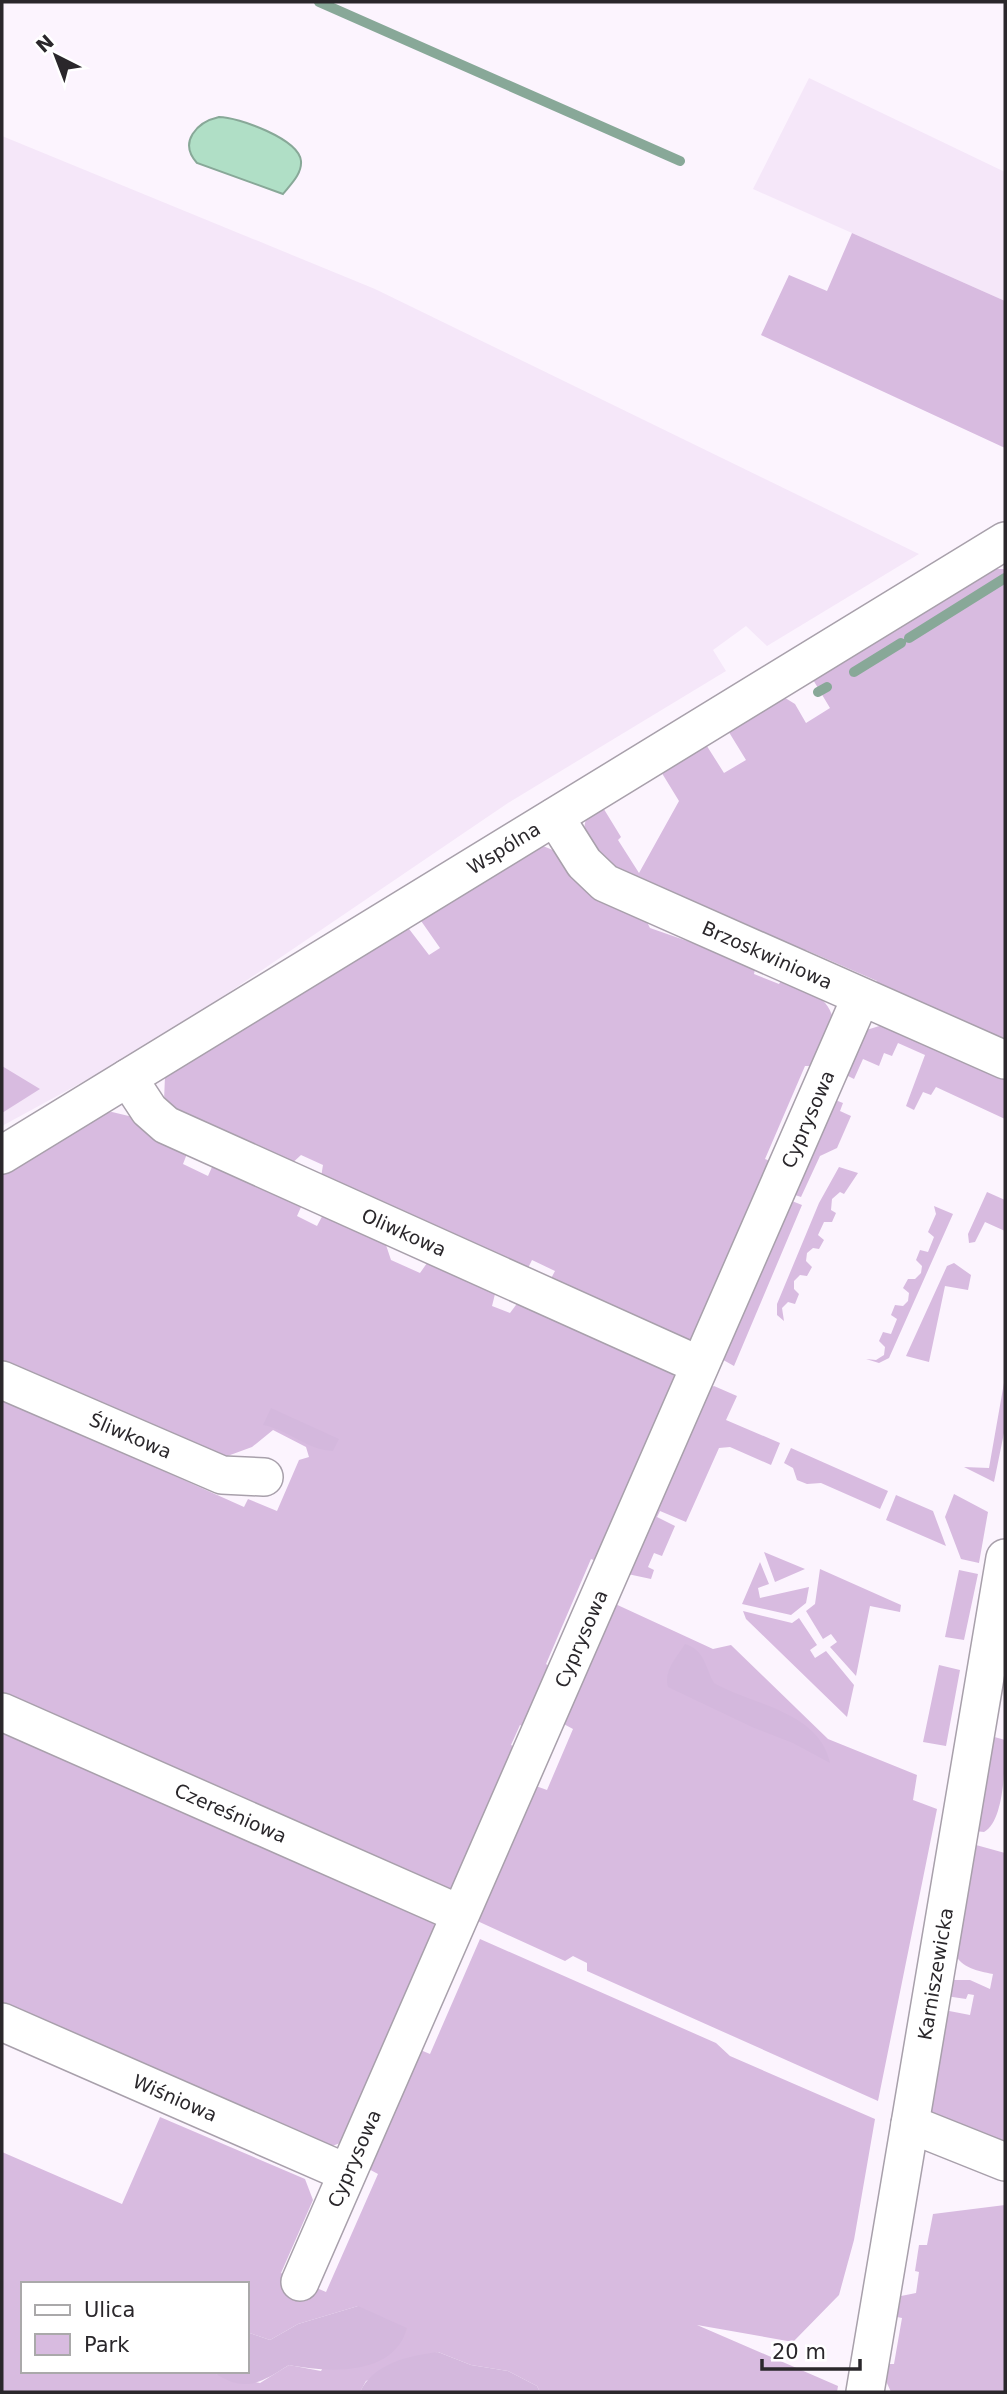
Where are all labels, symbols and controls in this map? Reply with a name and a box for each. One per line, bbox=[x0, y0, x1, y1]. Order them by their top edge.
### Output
north arrow bbox=[21, 21, 91, 91]
text: N bbox=[31, 30, 58, 57]
street label: Wspólna bbox=[463, 817, 544, 879]
street label: Brzoskwiniowa bbox=[699, 916, 836, 993]
street label: Cyprysowa bbox=[777, 1067, 839, 1171]
street label: Oliwkowa bbox=[358, 1204, 450, 1261]
street label: Śliwkowa bbox=[86, 1407, 175, 1463]
street label: Cyprysowa bbox=[550, 1586, 612, 1691]
street label: Czereśniowa bbox=[171, 1779, 290, 1847]
street label: Karniszewicka bbox=[913, 1906, 957, 2042]
street label: Wiśniowa bbox=[130, 2070, 221, 2126]
street label: Cyprysowa bbox=[323, 2106, 385, 2211]
legend bbox=[21, 2282, 248, 2373]
text: Ulica bbox=[84, 2298, 135, 2322]
scale bar bbox=[762, 2328, 860, 2372]
text: Park bbox=[84, 2333, 130, 2357]
text: 20 m bbox=[772, 2340, 826, 2364]

